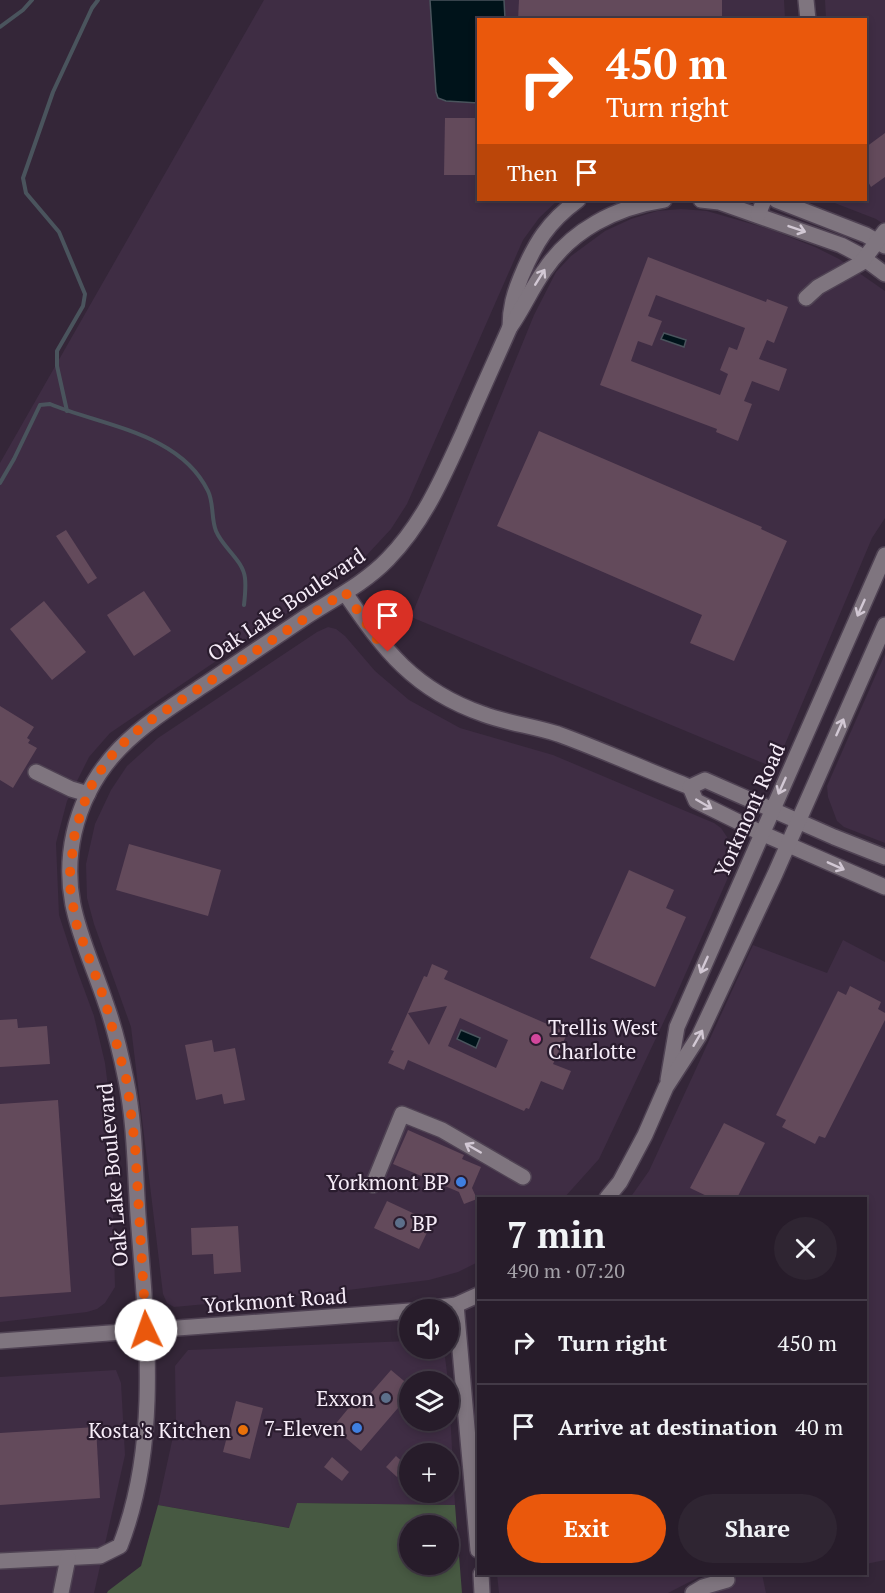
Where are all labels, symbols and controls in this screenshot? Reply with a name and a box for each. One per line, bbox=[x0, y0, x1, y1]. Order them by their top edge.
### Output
text: 450 m bbox=[606, 35, 727, 91]
icon: right bbox=[507, 42, 585, 120]
text: Turn right bbox=[606, 89, 729, 125]
icon: arrive bbox=[570, 156, 603, 189]
text: Then bbox=[507, 158, 558, 187]
one-way arrow bbox=[787, 224, 806, 235]
one-way arrow bbox=[535, 269, 547, 286]
street label: Oak Lake Boulevard bbox=[202, 541, 371, 667]
pin bbox=[362, 590, 413, 652]
icon: arrive bbox=[371, 599, 404, 632]
one-way arrow bbox=[854, 599, 865, 617]
one-way arrow bbox=[835, 718, 846, 736]
street label: Yorkmont Road bbox=[707, 738, 791, 882]
one-way arrow bbox=[776, 777, 787, 795]
one-way arrow bbox=[695, 798, 712, 810]
one-way arrow bbox=[827, 861, 845, 872]
one-way arrow bbox=[698, 956, 710, 974]
place label: Trellis West Charlotte bbox=[548, 1013, 658, 1065]
one-way arrow bbox=[692, 1030, 704, 1047]
marker: Trellis West Charlotte bbox=[529, 1032, 543, 1046]
street label: Oak Lake Boulevard bbox=[90, 1082, 134, 1268]
one-way arrow bbox=[464, 1142, 482, 1153]
place label: Yorkmont BP bbox=[326, 1168, 449, 1196]
marker: Yorkmont BP bbox=[454, 1175, 468, 1189]
place label: BP bbox=[412, 1209, 437, 1237]
text: 7 min bbox=[507, 1211, 605, 1258]
marker: BP bbox=[393, 1216, 407, 1230]
button: close bbox=[774, 1217, 837, 1280]
text: 490 m · 07:20 bbox=[507, 1257, 625, 1284]
street label: Yorkmont Road bbox=[202, 1281, 348, 1319]
position arrow bbox=[114, 1298, 178, 1362]
map controls bbox=[399, 1299, 459, 1575]
button: sound bbox=[399, 1299, 459, 1359]
icon: right bbox=[507, 1326, 540, 1359]
text: Turn right bbox=[558, 1328, 667, 1357]
text: 450 m bbox=[777, 1328, 837, 1357]
button: layers bbox=[399, 1371, 459, 1431]
place label: Exxon bbox=[316, 1384, 375, 1412]
marker: Exxon bbox=[379, 1391, 393, 1405]
icon: arrive bbox=[507, 1410, 540, 1443]
text: Arrive at destination bbox=[558, 1412, 777, 1441]
text: 40 m bbox=[795, 1412, 843, 1441]
place label: 7-Eleven bbox=[264, 1414, 346, 1442]
place label: Kosta's Kitchen bbox=[88, 1416, 232, 1444]
marker: 7-Eleven bbox=[350, 1421, 364, 1435]
marker: Kosta's Kitchen bbox=[236, 1423, 250, 1437]
button: + bbox=[399, 1443, 459, 1503]
button: Exit bbox=[507, 1494, 666, 1563]
button: Share bbox=[678, 1494, 837, 1563]
button: − bbox=[399, 1515, 459, 1575]

